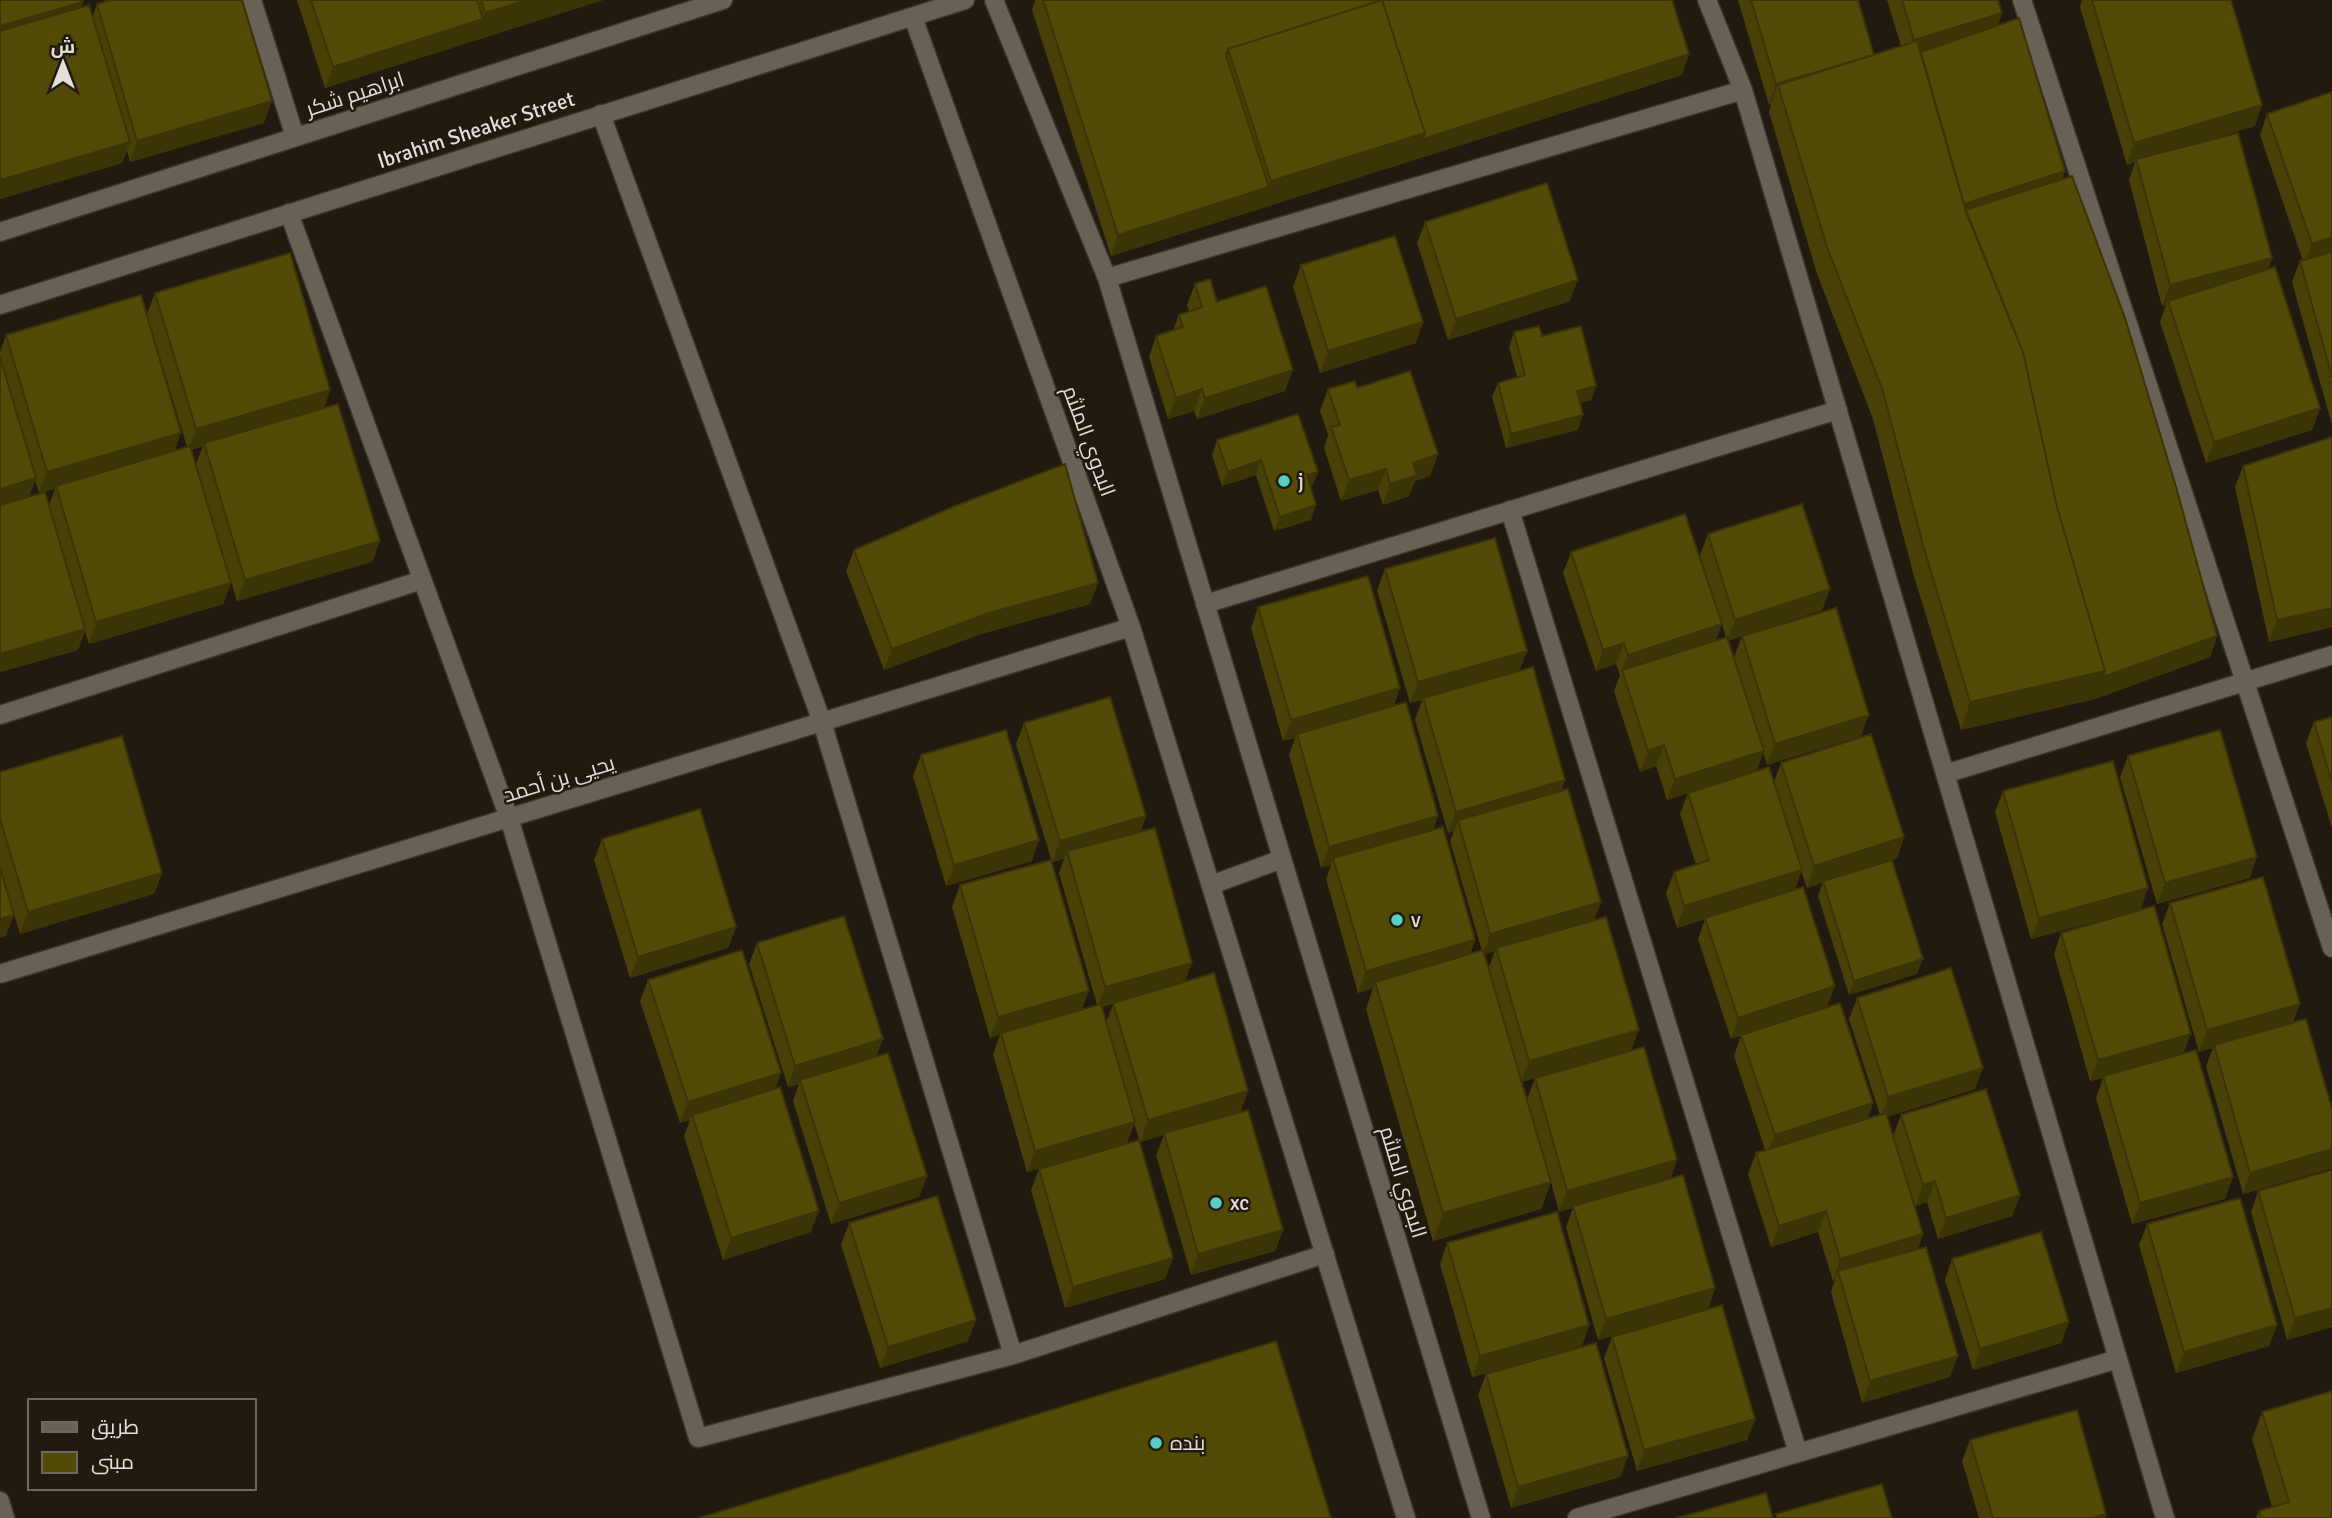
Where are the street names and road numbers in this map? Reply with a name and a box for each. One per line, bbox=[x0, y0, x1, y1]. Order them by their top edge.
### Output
street label: ابراهيم شكر bbox=[302, 66, 408, 123]
street label: Ibrahim Sheaker Street bbox=[374, 86, 578, 174]
street label: البدوي الملثم bbox=[1054, 382, 1121, 501]
street label: يحيى بن أحمد bbox=[500, 750, 618, 808]
street label: البدوي الملثم bbox=[1371, 1123, 1432, 1242]

